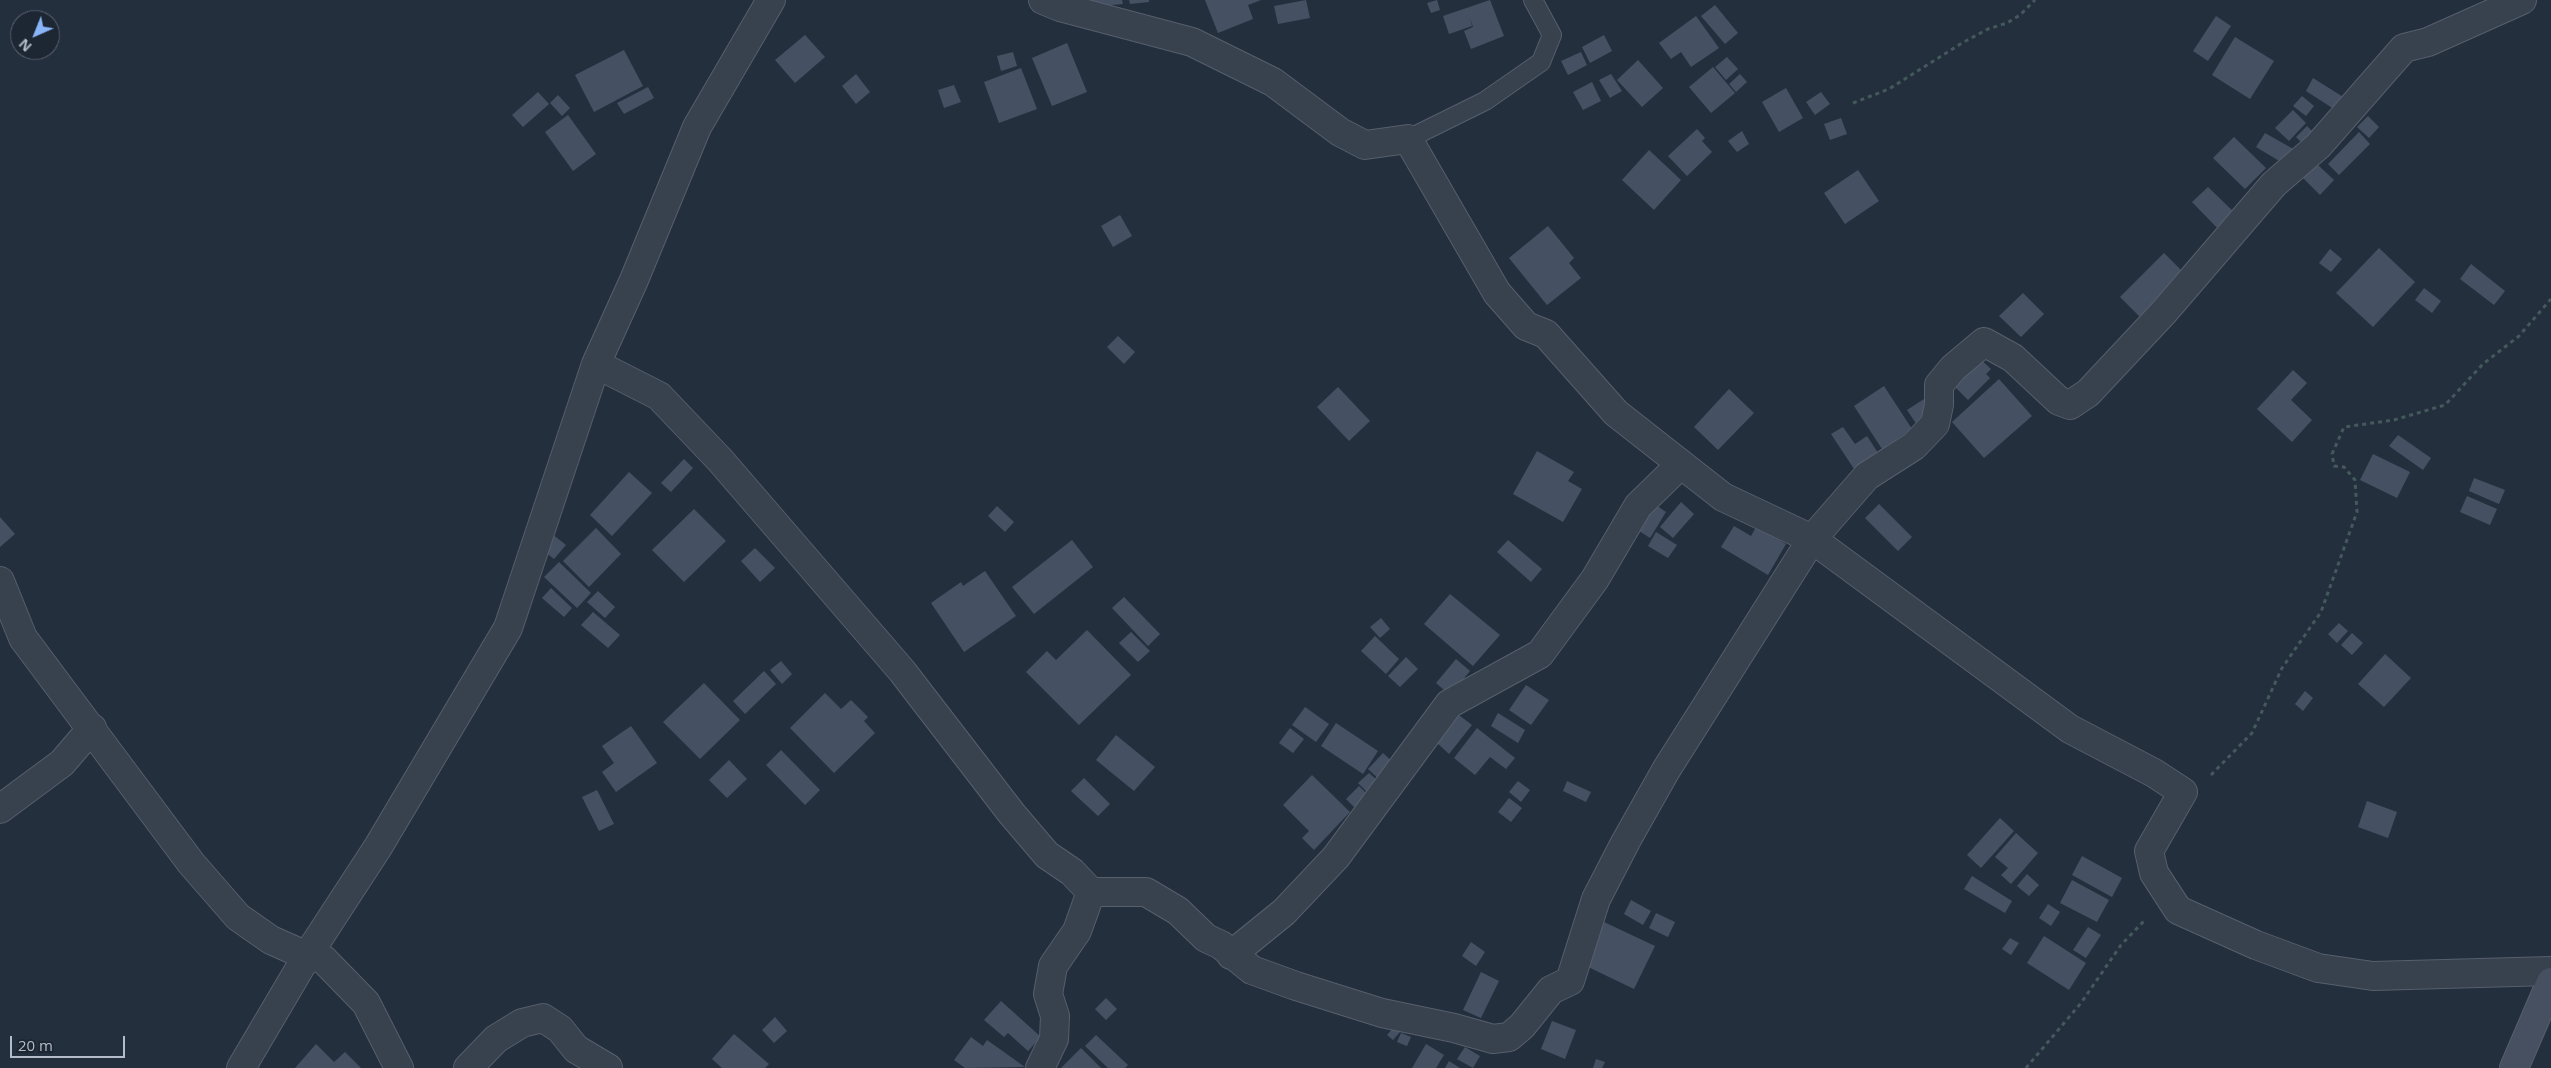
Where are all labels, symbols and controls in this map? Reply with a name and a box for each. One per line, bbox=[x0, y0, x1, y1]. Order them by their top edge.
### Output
north arrow bbox=[10, 10, 60, 60]
text: N bbox=[14, 35, 36, 56]
scale bar bbox=[12, 1026, 128, 1058]
text: 20 m bbox=[18, 1035, 53, 1055]

